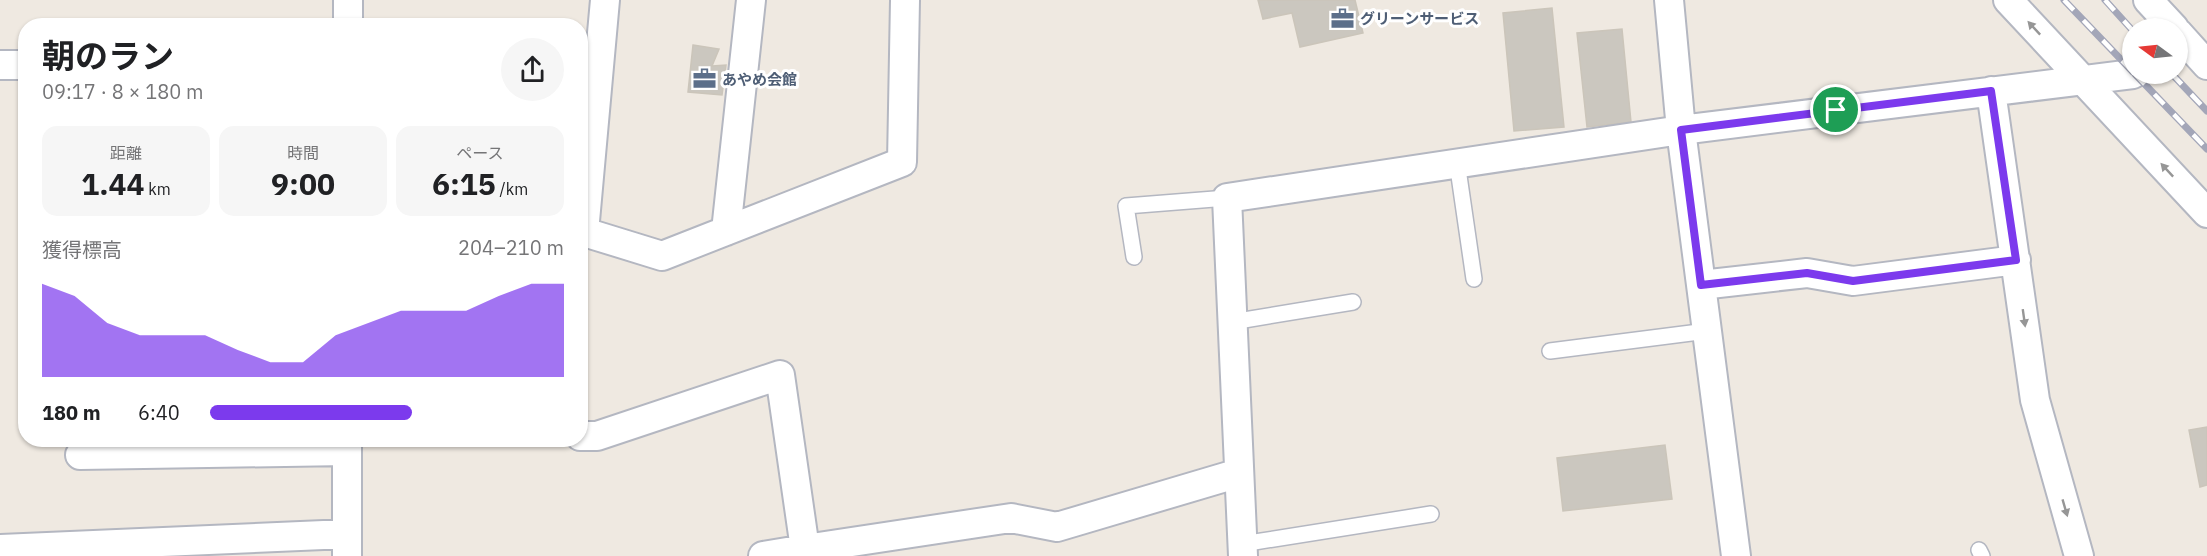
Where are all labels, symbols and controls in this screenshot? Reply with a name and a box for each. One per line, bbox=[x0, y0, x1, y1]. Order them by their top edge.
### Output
office icon: グリーンサービス bbox=[1329, 5, 1355, 31]
place label: グリーンサービス bbox=[1360, 9, 1479, 28]
north arrow bbox=[2122, 18, 2188, 84]
map controls bbox=[2122, 18, 2188, 84]
one-way arrow bbox=[2028, 21, 2041, 36]
text: 朝のラン bbox=[42, 34, 174, 77]
button: share bbox=[501, 38, 564, 101]
office icon: あやめ会館 bbox=[691, 66, 717, 92]
place label: あやめ会館 bbox=[722, 70, 797, 89]
text: 09:17 · 8 × 180 m bbox=[42, 78, 203, 105]
pin bbox=[1810, 84, 1861, 135]
icon: arrive bbox=[1819, 93, 1852, 126]
text: 距離 bbox=[110, 143, 142, 163]
text: 時間 bbox=[287, 143, 319, 163]
text: ペース bbox=[456, 143, 504, 163]
one-way arrow bbox=[2160, 163, 2174, 178]
text: 1.44 bbox=[81, 164, 145, 203]
text: 9:00 bbox=[271, 164, 335, 203]
text: 6:15 bbox=[432, 164, 496, 203]
text: km bbox=[145, 179, 171, 199]
text: /km bbox=[496, 179, 528, 199]
text: 204–210 m bbox=[458, 234, 564, 261]
text: 獲得標高 bbox=[42, 236, 122, 263]
one-way arrow bbox=[2019, 309, 2028, 328]
text: 180 m bbox=[42, 399, 101, 426]
text: 6:40 bbox=[138, 399, 180, 426]
one-way arrow bbox=[2061, 499, 2071, 517]

